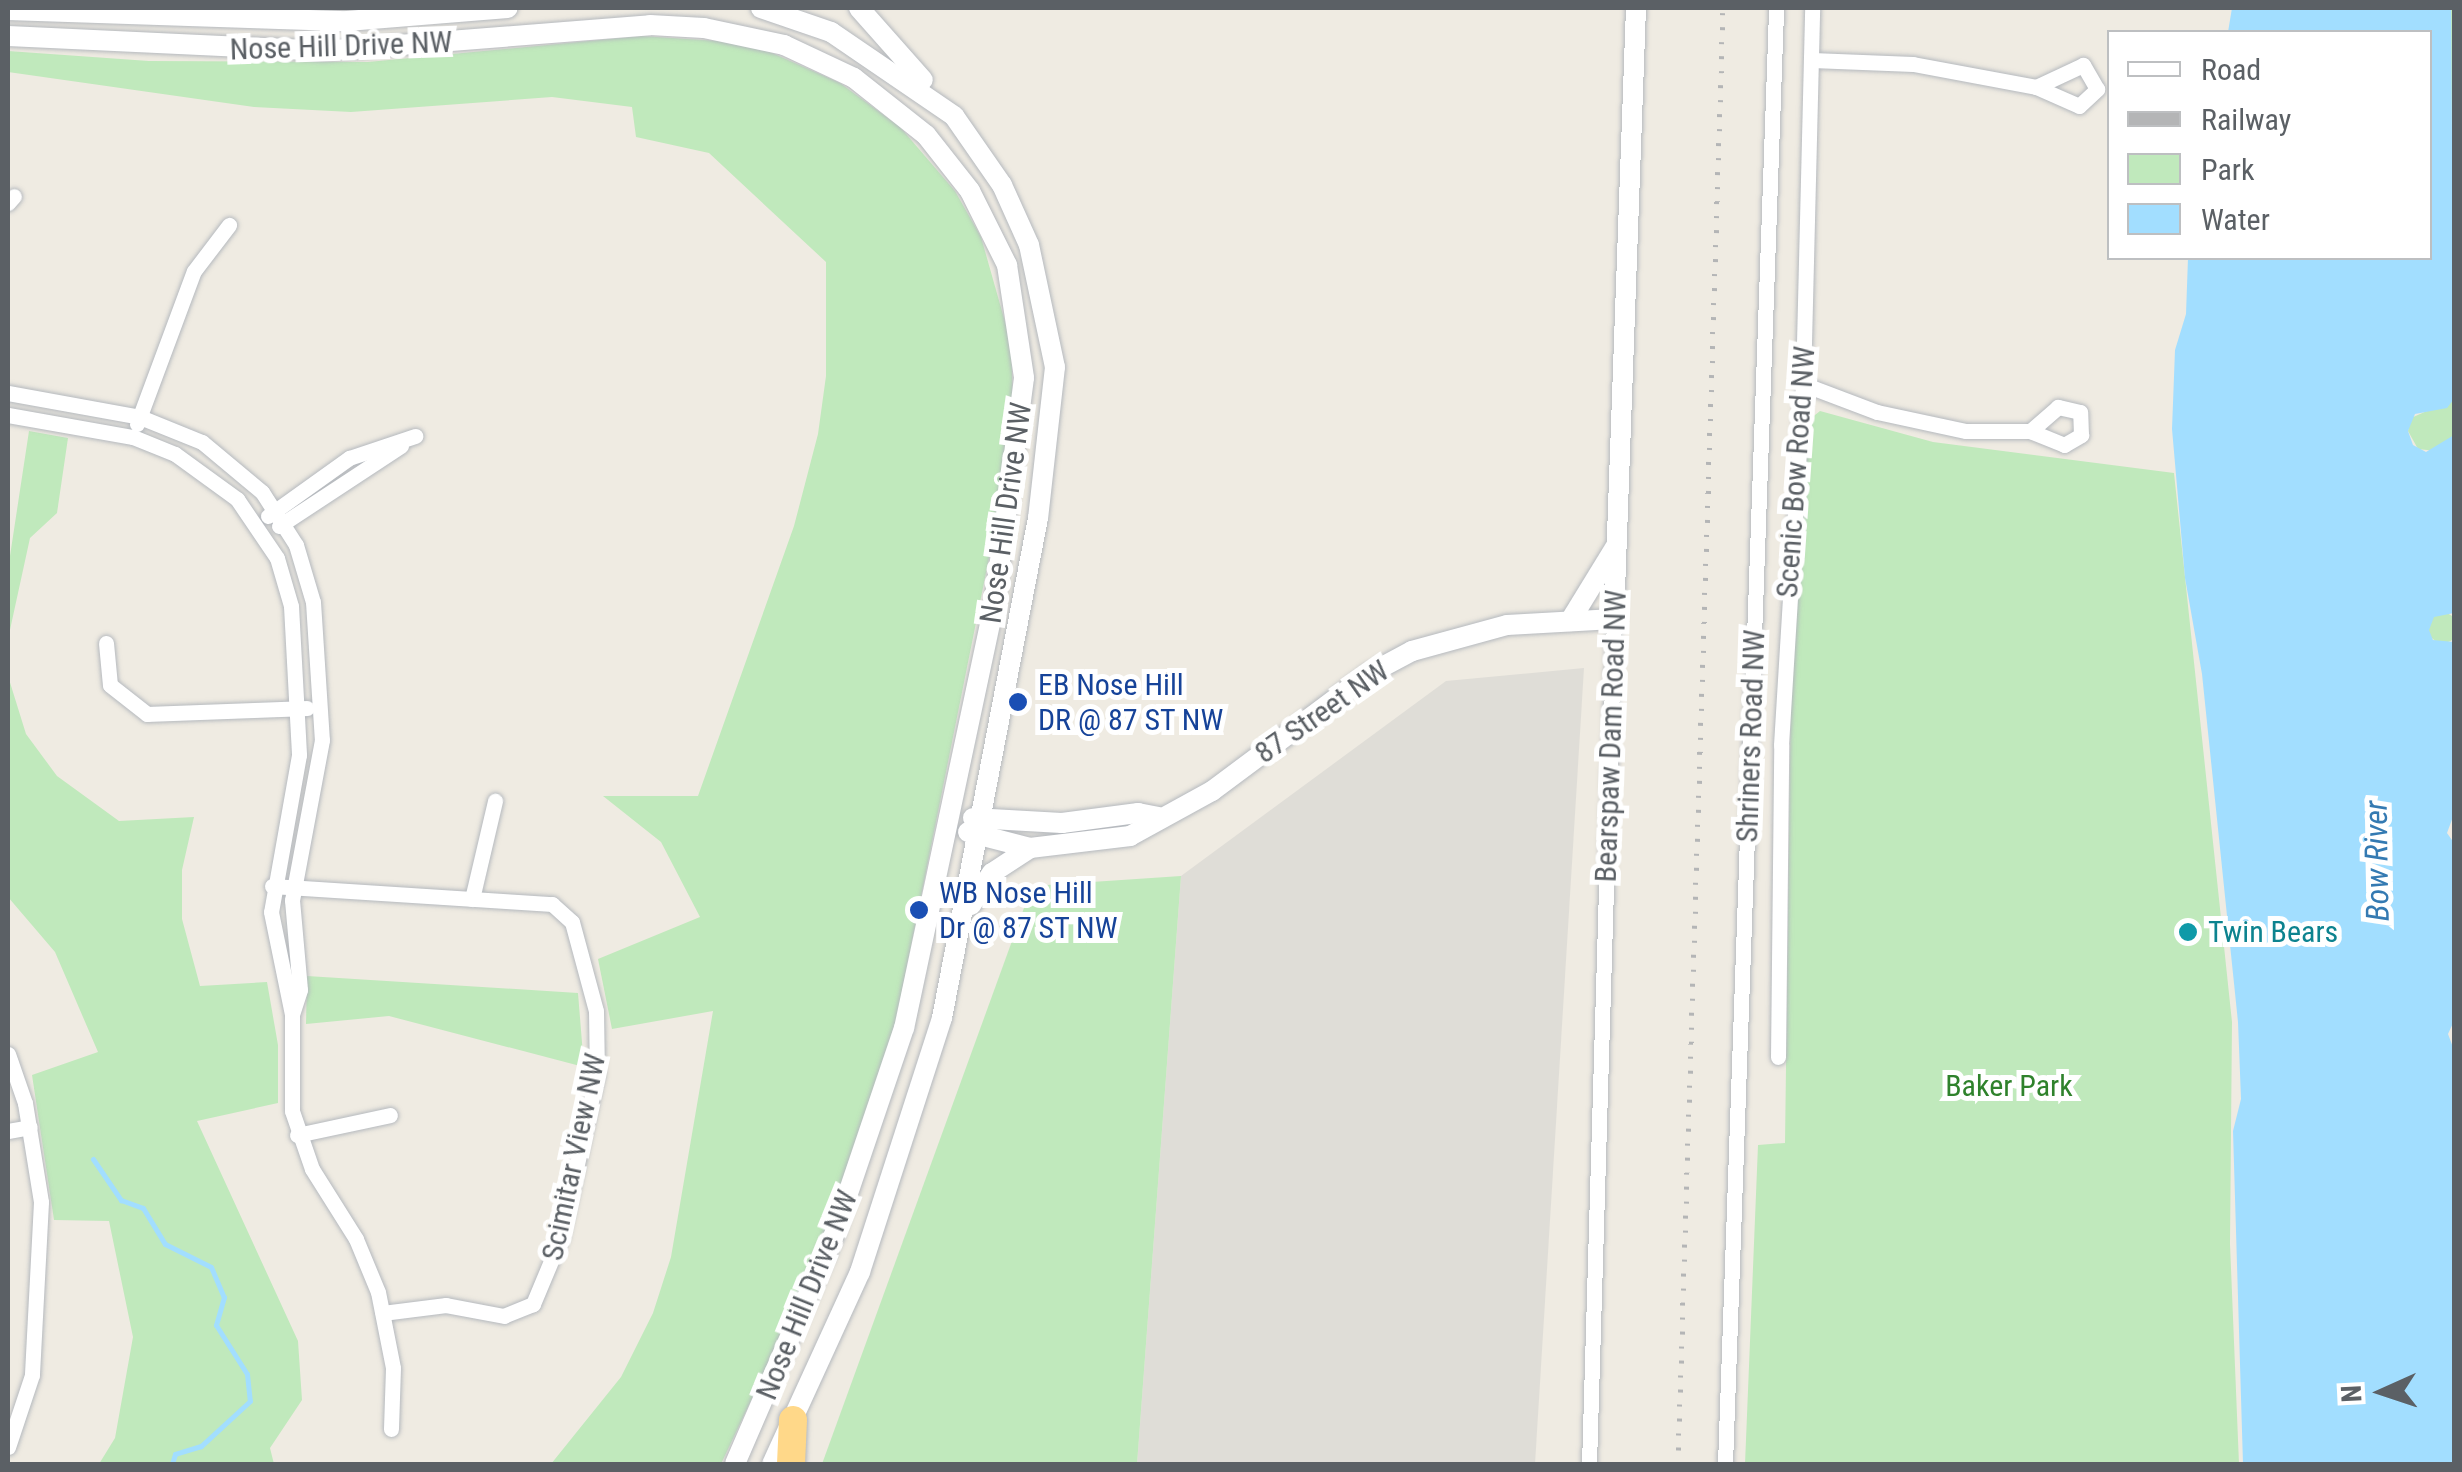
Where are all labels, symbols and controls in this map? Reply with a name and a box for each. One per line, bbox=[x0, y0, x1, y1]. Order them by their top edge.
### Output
street label: Nose Hill Drive NW bbox=[229, 24, 453, 68]
legend bbox=[2107, 30, 2432, 260]
text: Road bbox=[2201, 52, 2261, 87]
text: Railway bbox=[2201, 102, 2291, 137]
text: Park bbox=[2201, 152, 2255, 187]
text: Water bbox=[2201, 202, 2270, 237]
street label: Scenic Bow Road NW bbox=[1769, 345, 1823, 599]
street label: Nose Hill Drive NW bbox=[973, 400, 1039, 626]
street label: Bearspaw Dam Road NW bbox=[1588, 589, 1634, 883]
street label: Shriners Road NW bbox=[1729, 629, 1773, 843]
street label: 87 Street NW bbox=[1248, 653, 1396, 771]
place label: EB Nose Hill DR @ 87 ST NW bbox=[1038, 667, 1224, 738]
marker: EB Nose Hill DR @ 87 ST NW bbox=[1007, 691, 1029, 713]
water label: Bow River bbox=[2357, 800, 2397, 922]
place label: WB Nose Hill Dr @ 87 ST NW bbox=[939, 875, 1118, 946]
marker: WB Nose Hill Dr @ 87 ST NW bbox=[908, 899, 930, 921]
place label: Twin Bears bbox=[2208, 914, 2338, 950]
marker: Twin Bears bbox=[2177, 921, 2199, 943]
street label: Scimitar View NW bbox=[534, 1050, 614, 1264]
park label: Baker Park bbox=[1945, 1068, 2073, 1104]
street label: Nose Hill Drive NW bbox=[749, 1185, 865, 1405]
north arrow bbox=[2332, 1342, 2432, 1442]
text: N bbox=[2335, 1384, 2368, 1403]

